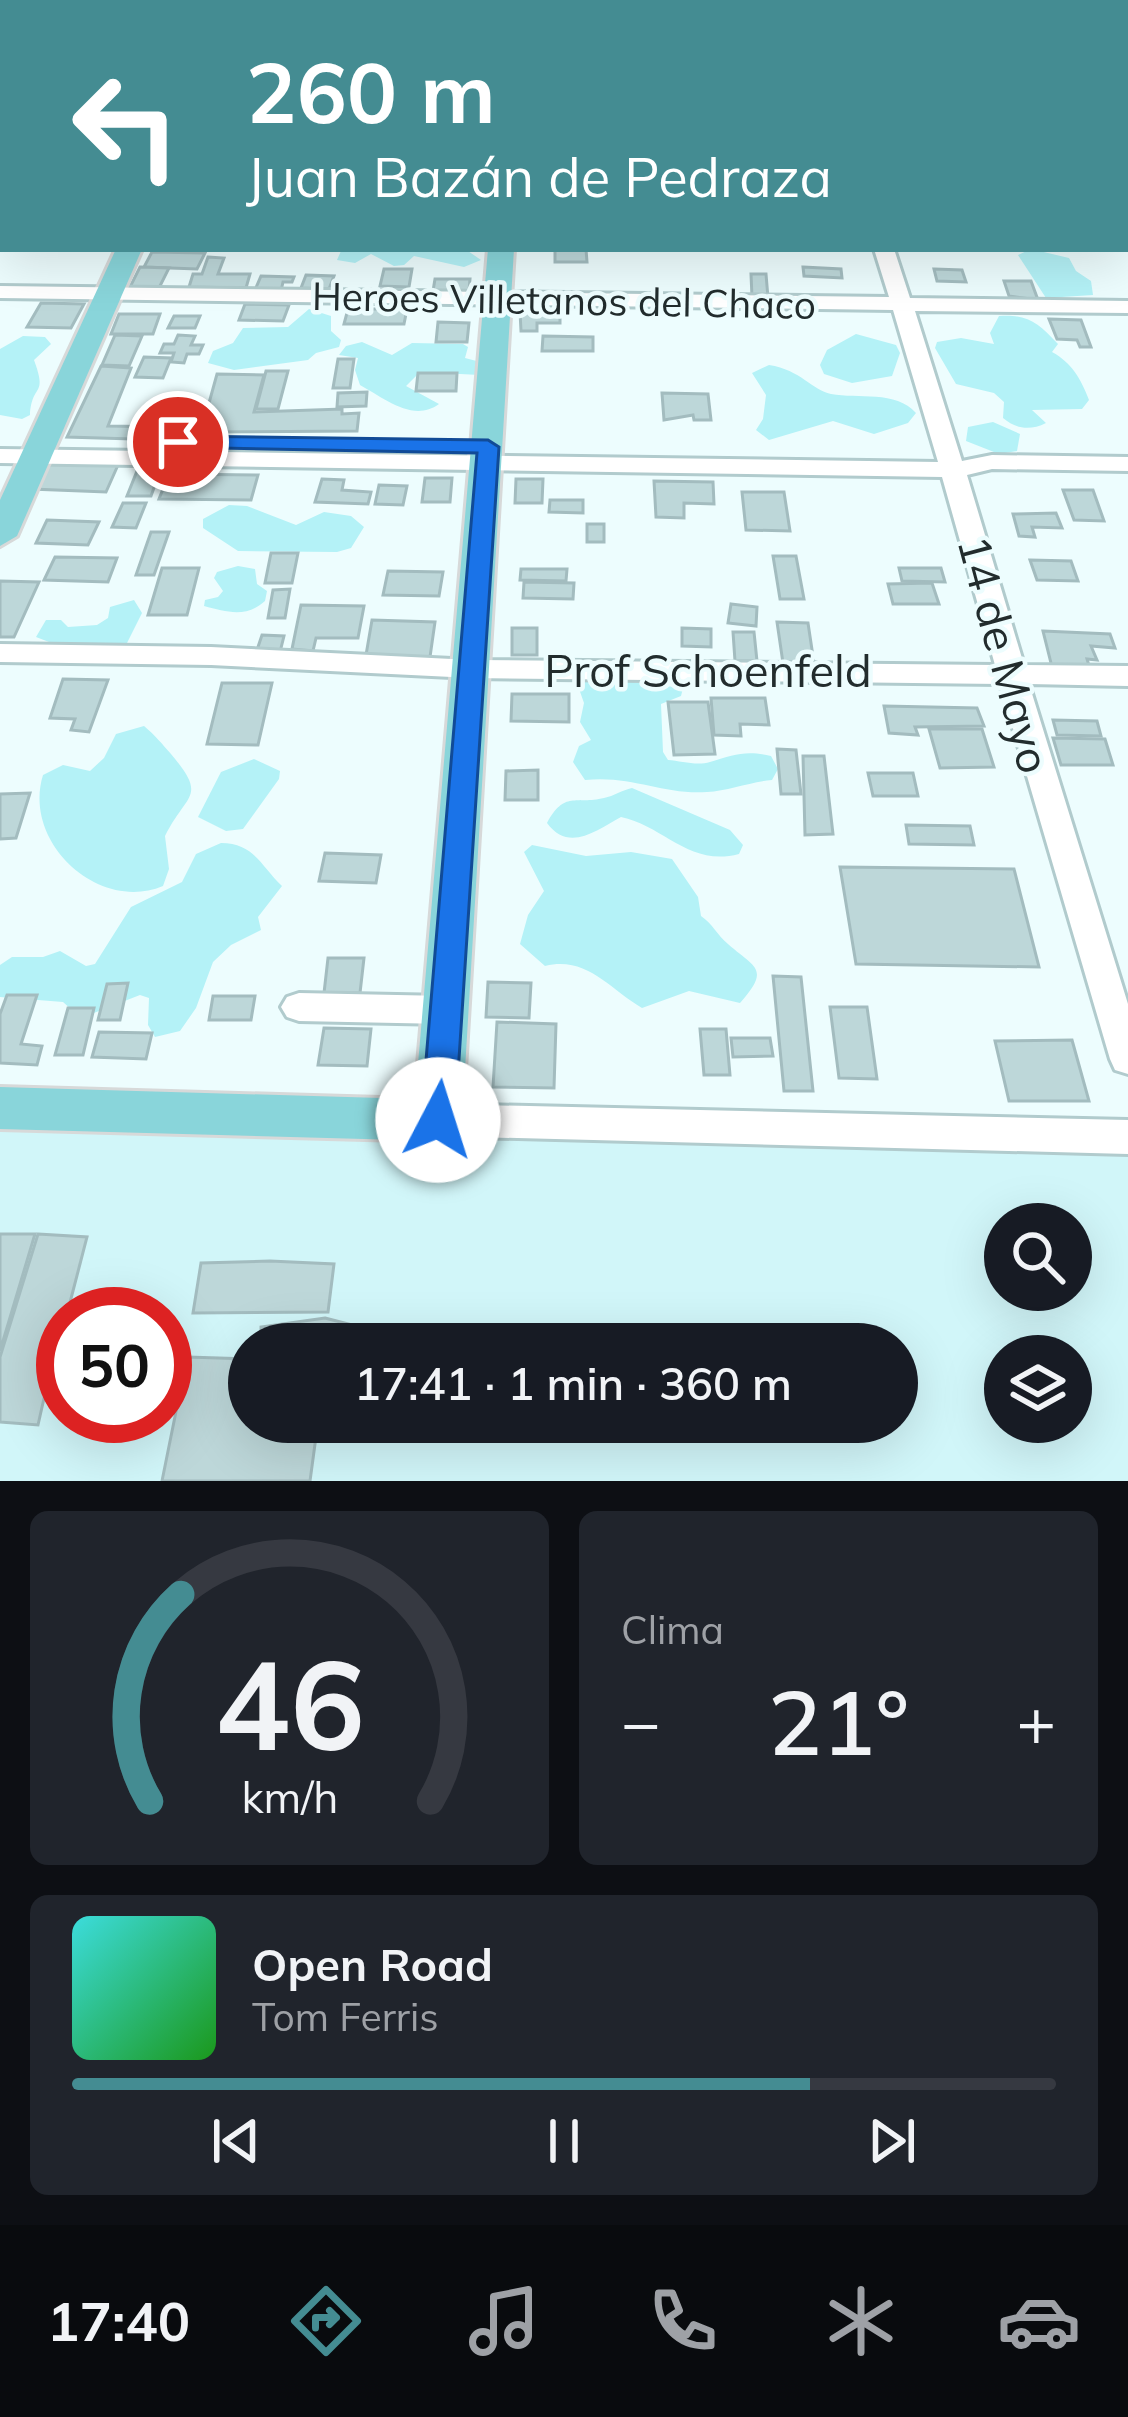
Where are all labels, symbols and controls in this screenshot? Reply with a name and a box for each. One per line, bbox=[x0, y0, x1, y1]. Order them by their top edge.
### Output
text: 260 m bbox=[246, 39, 496, 144]
icon: left bbox=[48, 48, 204, 204]
text: Juan Bazán de Pedraza bbox=[246, 143, 832, 211]
street label: Heroes Villetanos del Chaco bbox=[312, 271, 816, 329]
pin bbox=[127, 391, 229, 493]
icon: arrive bbox=[145, 409, 211, 475]
street label: 14 de Mayo bbox=[946, 529, 1064, 779]
street label: Prof Schoenfeld bbox=[544, 642, 872, 698]
position arrow bbox=[375, 1057, 501, 1183]
map controls bbox=[984, 1203, 1092, 1443]
button: search bbox=[984, 1203, 1092, 1311]
speed limit sign: 50 bbox=[36, 1287, 192, 1443]
button: layers bbox=[984, 1335, 1092, 1443]
text: 17:41 · 1 min · 360 m bbox=[354, 1355, 792, 1411]
text: Clima bbox=[621, 1605, 724, 1654]
text: 46 bbox=[215, 1625, 364, 1781]
text: 21° bbox=[768, 1665, 909, 1778]
text: − bbox=[621, 1680, 661, 1763]
text: + bbox=[1016, 1680, 1056, 1763]
text: km/h bbox=[241, 1770, 338, 1824]
text: Open Road bbox=[252, 1936, 493, 1992]
text: Tom Ferris bbox=[252, 1992, 439, 2041]
icon: previous bbox=[203, 2108, 269, 2174]
icon: pause bbox=[531, 2108, 597, 2174]
icon: next bbox=[859, 2108, 925, 2174]
icon: directions bbox=[284, 2279, 368, 2363]
icon: music bbox=[462, 2279, 546, 2363]
icon: phone bbox=[641, 2279, 725, 2363]
icon: climate bbox=[819, 2279, 903, 2363]
icon: car bbox=[997, 2279, 1081, 2363]
text: 17:40 bbox=[47, 2287, 190, 2355]

